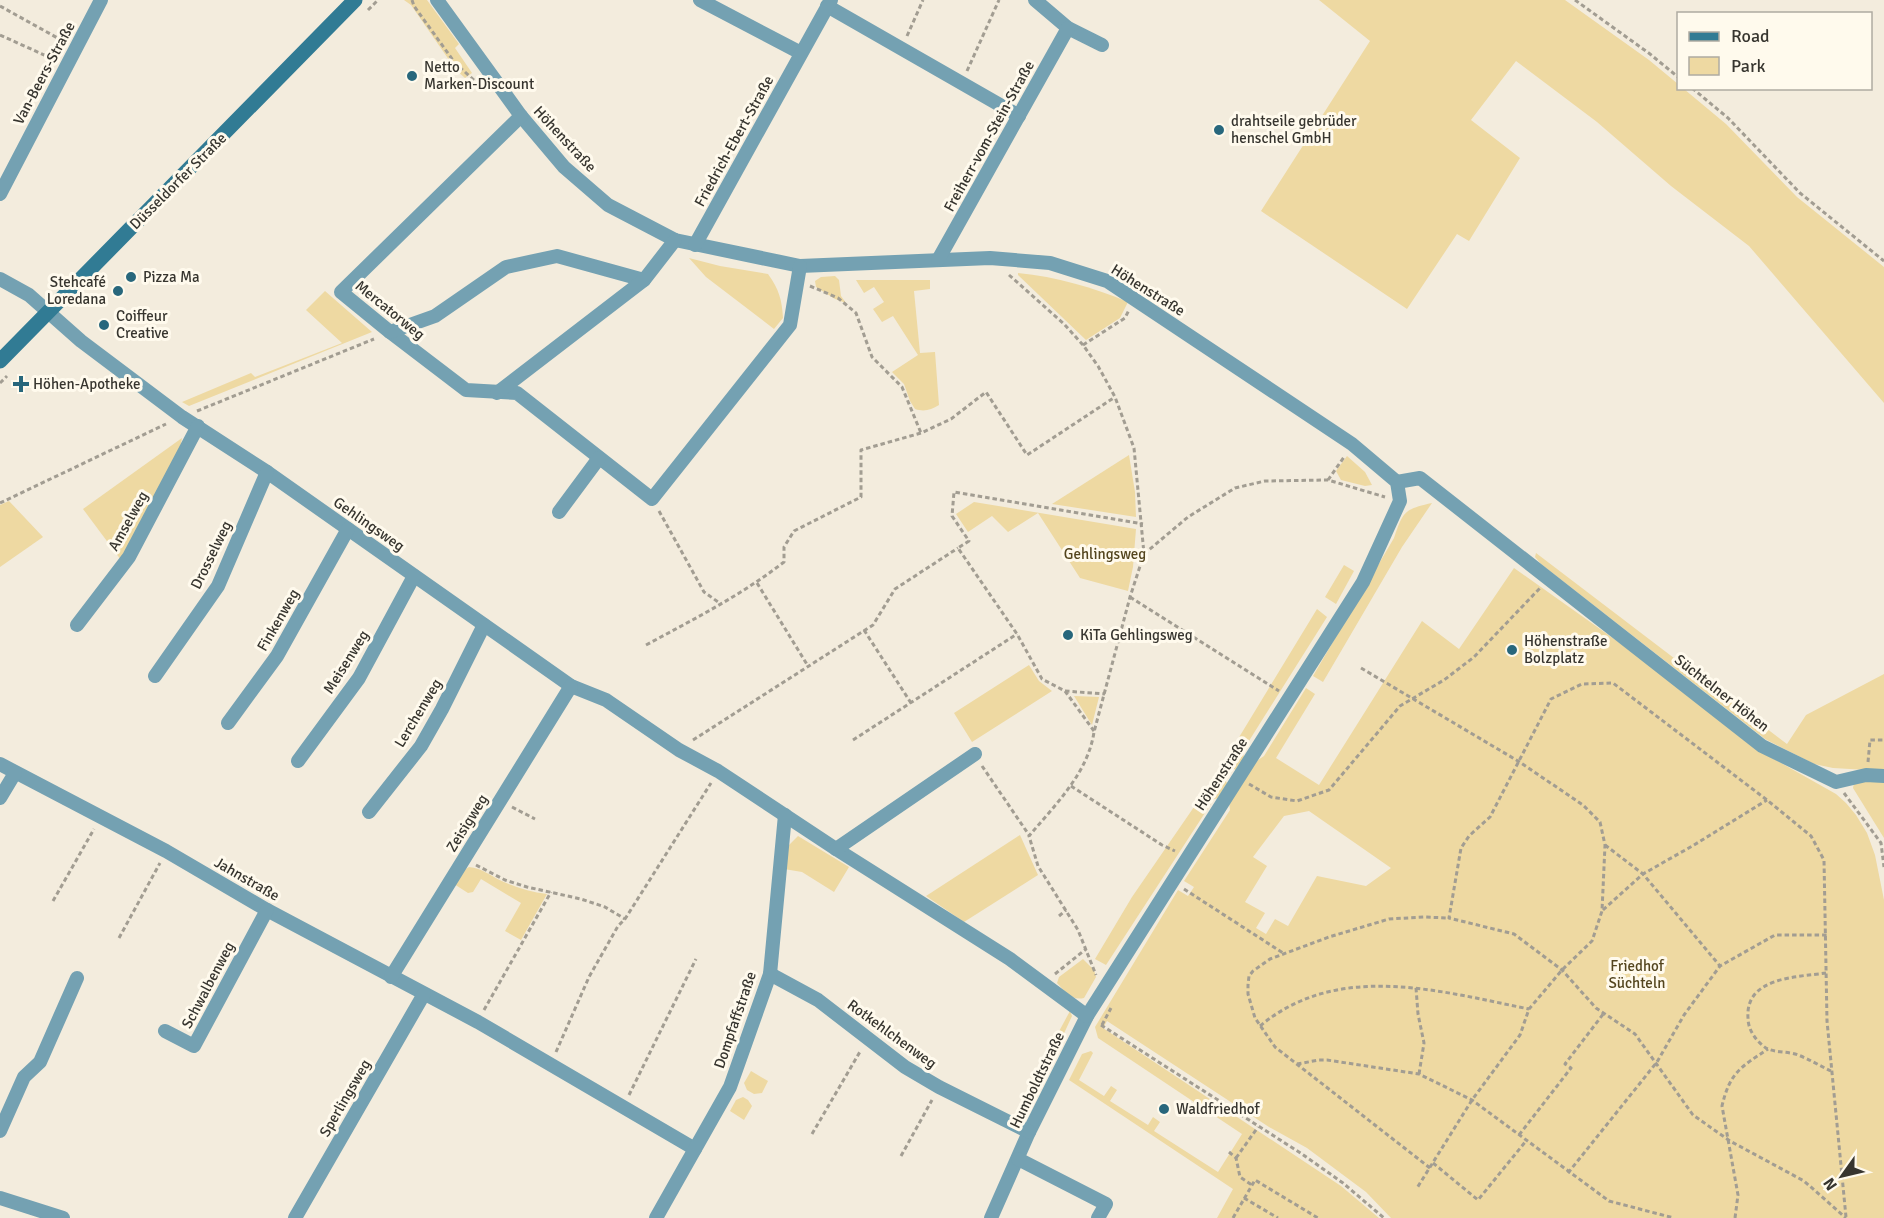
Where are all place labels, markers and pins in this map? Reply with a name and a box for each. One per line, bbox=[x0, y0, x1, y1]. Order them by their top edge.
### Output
place label: Netto Marken-Discount bbox=[424, 58, 534, 93]
marker: Netto Marken-Discount bbox=[405, 69, 419, 83]
place label: drahtseile gebrüder henschel GmbH bbox=[1231, 112, 1357, 147]
marker: drahtseile gebrüder henschel GmbH bbox=[1212, 123, 1226, 137]
place label: Pizza Ma bbox=[143, 268, 200, 286]
marker: Pizza Ma bbox=[124, 270, 138, 284]
place label: Stehcafé Loredana bbox=[47, 273, 106, 308]
marker: Stehcafé Loredana bbox=[111, 284, 125, 298]
place label: Coiffeur Creative bbox=[116, 307, 169, 342]
marker: Coiffeur Creative bbox=[97, 318, 111, 332]
place label: Höhen-Apotheke bbox=[33, 375, 140, 393]
marker: Höhen-Apotheke bbox=[14, 377, 28, 391]
place label: KiTa Gehlingsweg bbox=[1080, 626, 1193, 644]
marker: KiTa Gehlingsweg bbox=[1061, 628, 1075, 642]
place label: Höhenstraße Bolzplatz bbox=[1524, 632, 1608, 667]
marker: Höhenstraße Bolzplatz bbox=[1505, 643, 1519, 657]
place label: Waldfriedhof bbox=[1176, 1100, 1261, 1118]
marker: Waldfriedhof bbox=[1157, 1102, 1171, 1116]

